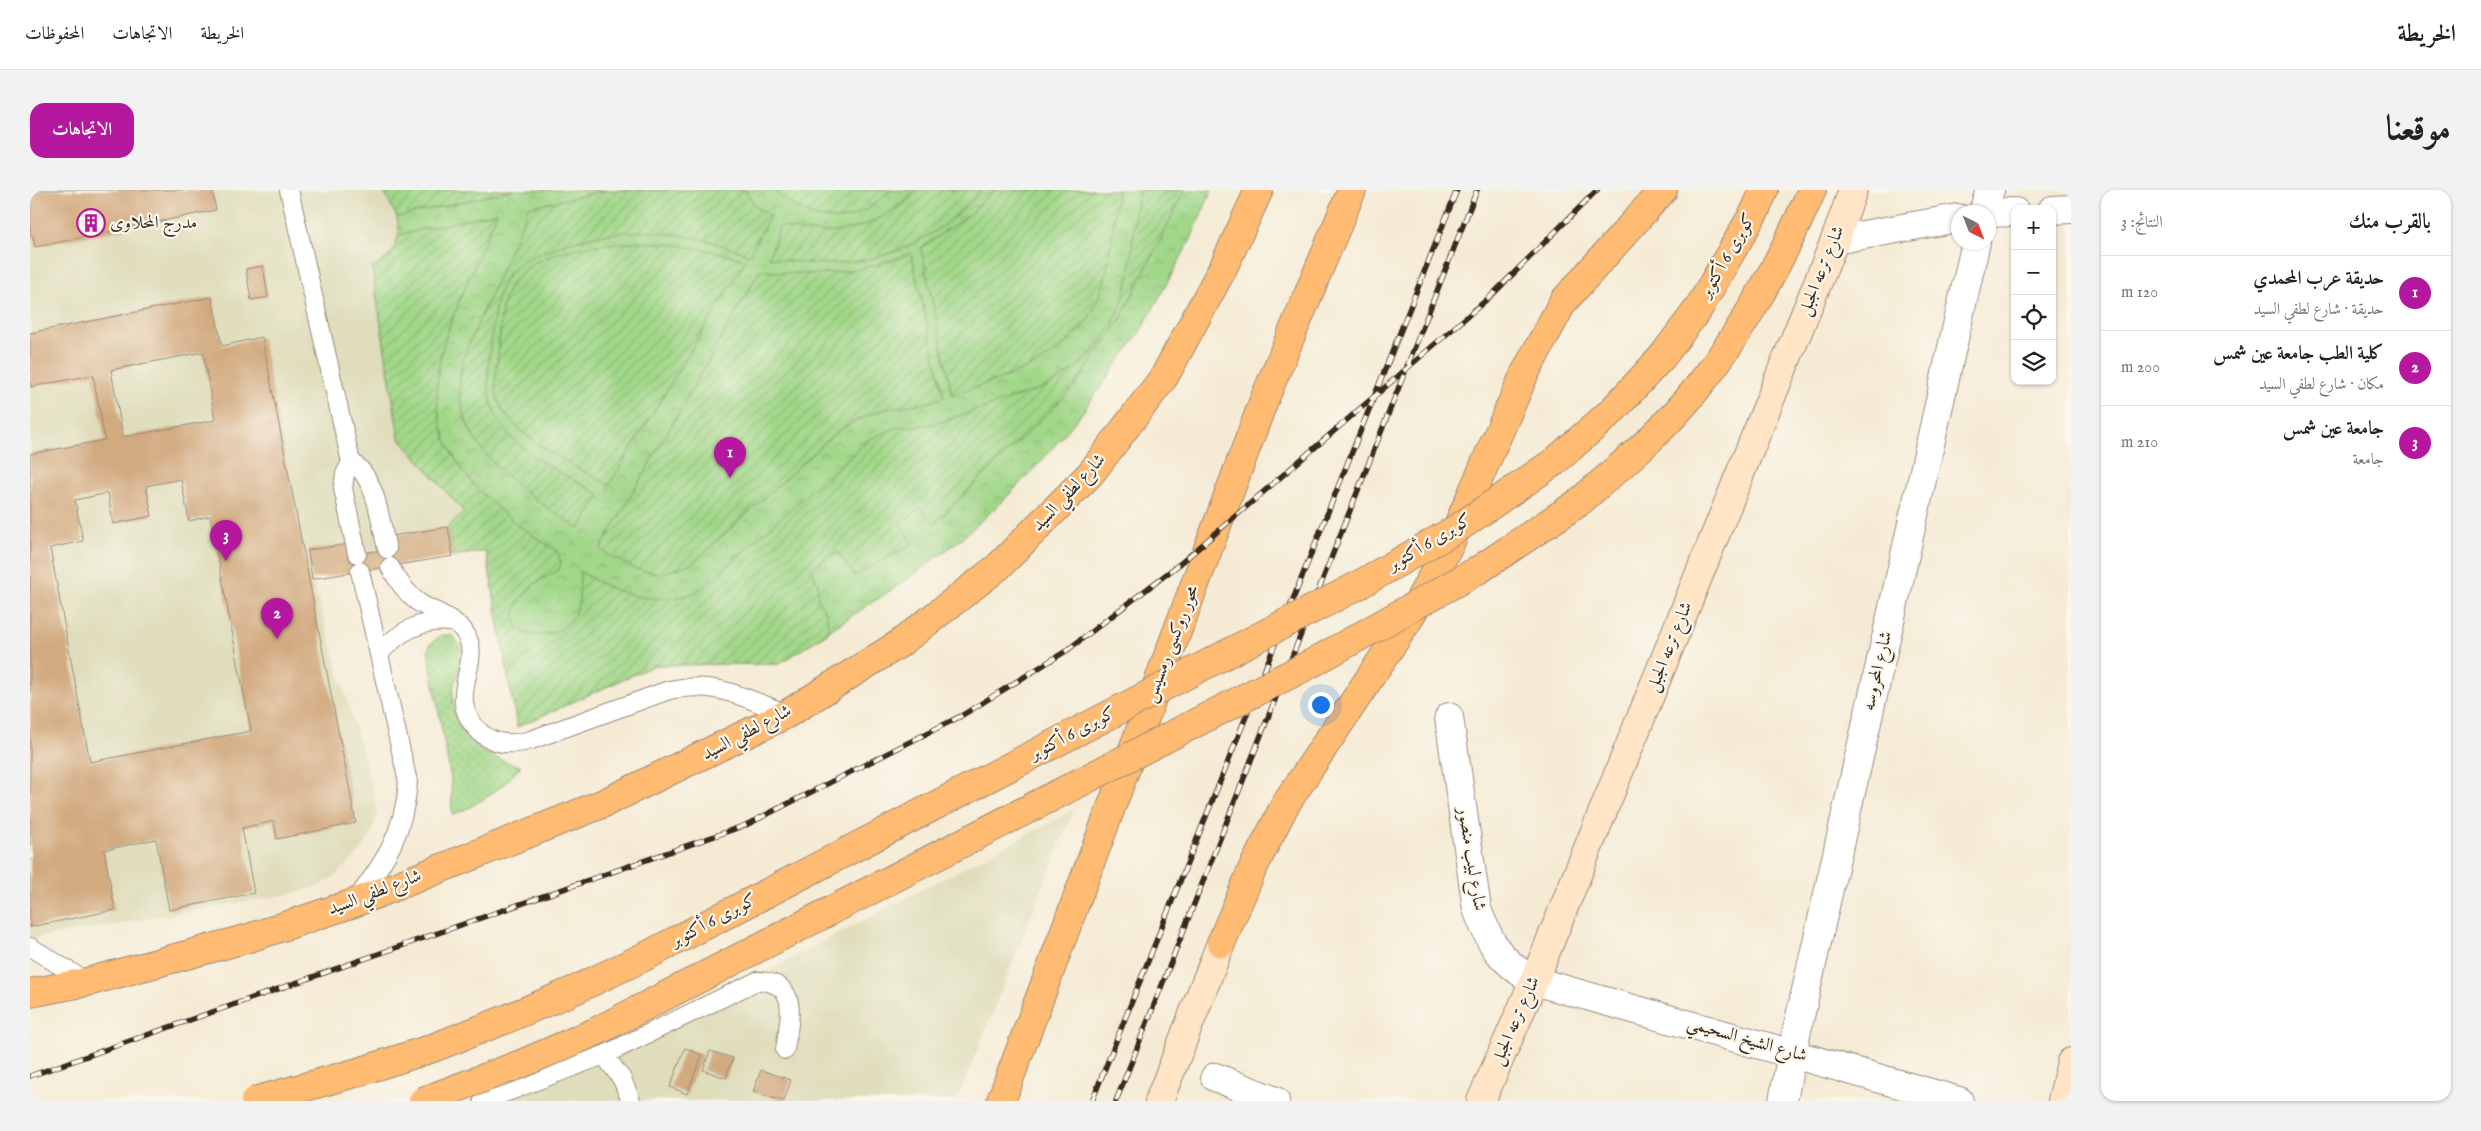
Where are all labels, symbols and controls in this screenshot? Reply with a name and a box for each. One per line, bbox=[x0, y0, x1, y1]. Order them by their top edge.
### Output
text: الخريطة bbox=[2398, 19, 2456, 50]
text: المحفوظات bbox=[25, 23, 84, 46]
text: الاتجاهات bbox=[112, 23, 172, 46]
text: الخريطة bbox=[200, 23, 244, 46]
button: الاتجاهات bbox=[30, 103, 134, 158]
text: موقعنا bbox=[2386, 107, 2451, 152]
north arrow bbox=[1951, 205, 1996, 250]
map controls bbox=[2011, 205, 2056, 385]
button: + bbox=[2011, 205, 2056, 250]
building icon: مدرج المحلاوى bbox=[76, 208, 106, 238]
street label: كوبرى 6 أكتوبر bbox=[1691, 208, 1761, 304]
text: بالقرب منك bbox=[2349, 209, 2431, 236]
place label: مدرج المحلاوى bbox=[110, 212, 197, 238]
text: النتائج: 3 bbox=[2121, 213, 2163, 233]
street label: شارع ترعه الجبل bbox=[1794, 223, 1852, 320]
button: − bbox=[2011, 250, 2056, 295]
text: حديقة عرب المحمدي bbox=[2253, 267, 2384, 291]
text: 120 m bbox=[2121, 283, 2158, 303]
text: 1 bbox=[2412, 283, 2418, 303]
button: locate bbox=[2011, 295, 2056, 340]
text: حديقة · شارع لطفي السيد bbox=[2253, 300, 2384, 320]
button: layers bbox=[2011, 340, 2056, 385]
text: كلية الطب جامعة عين شمس bbox=[2213, 342, 2384, 366]
text: 200 m bbox=[2121, 358, 2160, 378]
text: 2 bbox=[2411, 358, 2419, 378]
text: مكان · شارع لطفي السيد bbox=[2259, 375, 2384, 395]
text: جامعة عين شمس bbox=[2283, 417, 2384, 441]
text: 210 m bbox=[2121, 433, 2158, 453]
text: 3 bbox=[2412, 433, 2418, 453]
pin: 1 bbox=[714, 437, 746, 478]
street label: شارع لطفي السيد bbox=[1027, 449, 1115, 540]
text: جامعة bbox=[2352, 450, 2384, 470]
street label: كوبرى 6 أكتوبر bbox=[1381, 506, 1476, 578]
pin: 3 bbox=[210, 520, 242, 561]
street label: محور روكسى رمسيس bbox=[1139, 582, 1205, 706]
pin: 2 bbox=[261, 598, 293, 639]
street label: شارع ترعه الجبل bbox=[1642, 599, 1700, 696]
street label: شارع المحروسه bbox=[1858, 629, 1900, 713]
your location bbox=[1308, 692, 1334, 718]
street label: كوبرى 6 أكتوبر bbox=[1023, 699, 1120, 767]
street label: شارع لطفي السيد bbox=[698, 700, 798, 771]
street label: شارع لبيب منصور bbox=[1449, 804, 1491, 913]
street label: شارع لطفي السيد bbox=[325, 865, 427, 926]
street label: كوبرى 6 أكتوبر bbox=[664, 886, 761, 954]
street label: شارع ترعه الجبل bbox=[1486, 973, 1548, 1070]
street label: شارع الشيخ السحيمي bbox=[1683, 1012, 1810, 1072]

